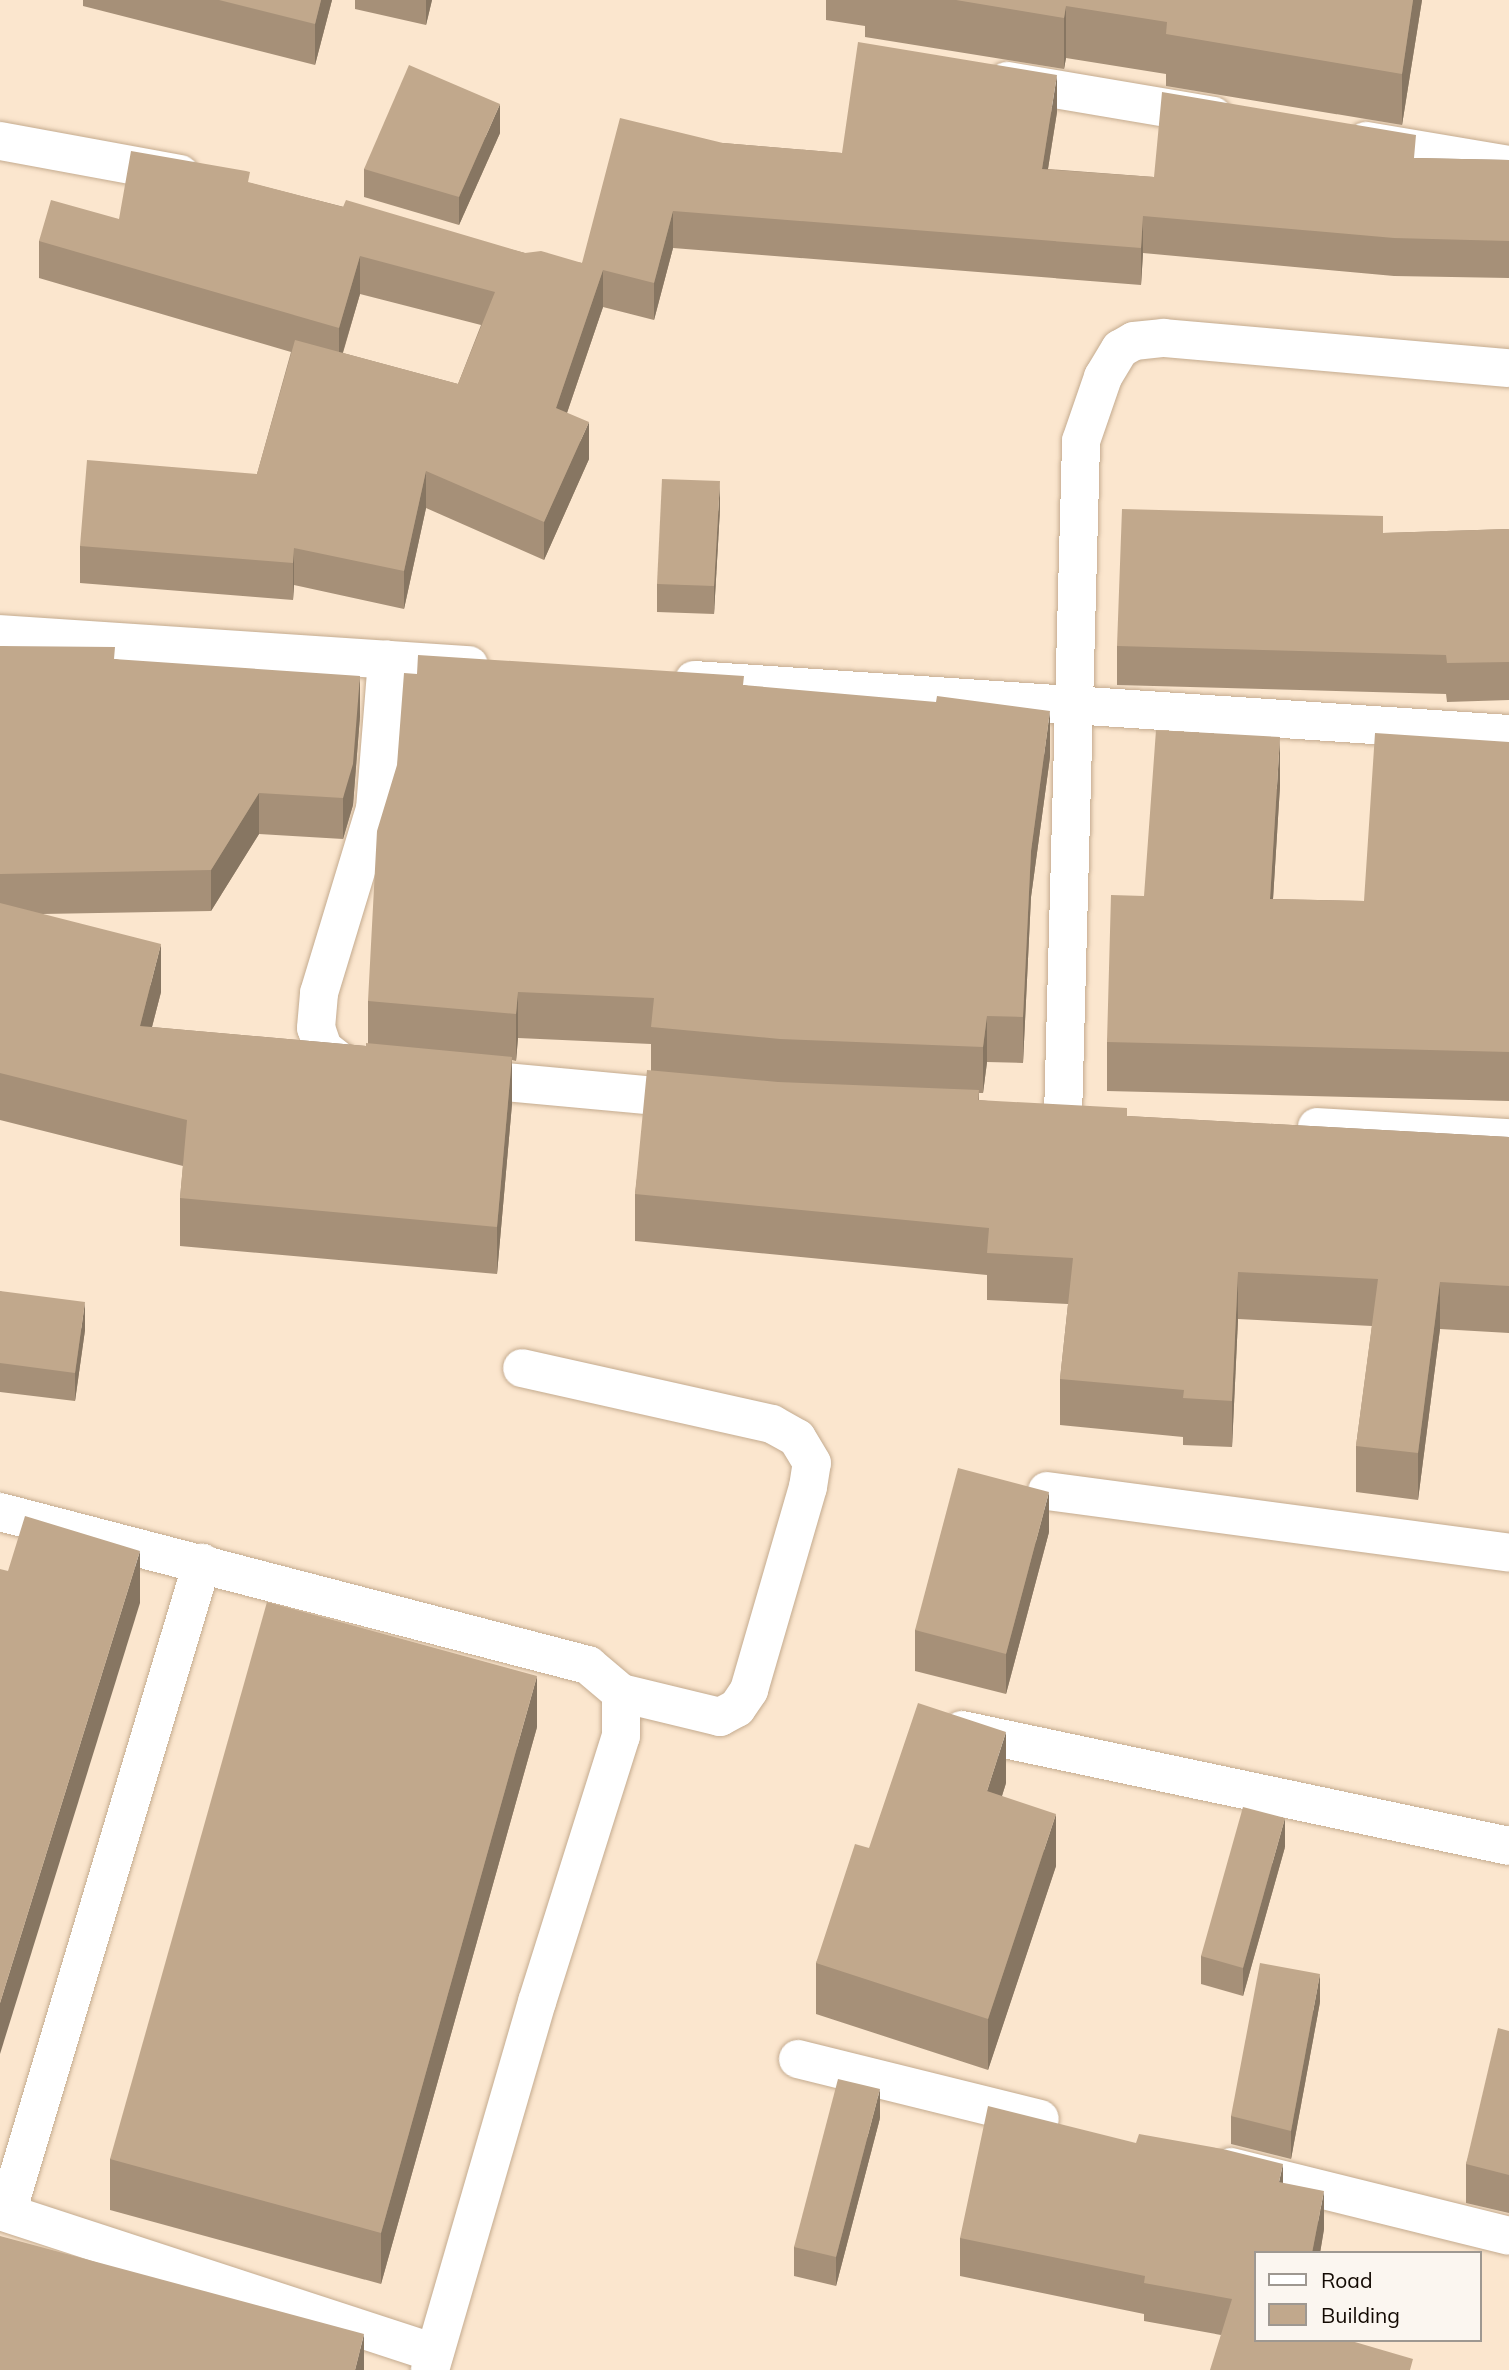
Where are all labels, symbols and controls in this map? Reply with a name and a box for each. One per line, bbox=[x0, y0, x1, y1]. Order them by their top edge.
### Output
legend bbox=[1254, 2251, 1481, 2342]
text: Road bbox=[1321, 2267, 1372, 2293]
text: Building bbox=[1321, 2302, 1400, 2328]

